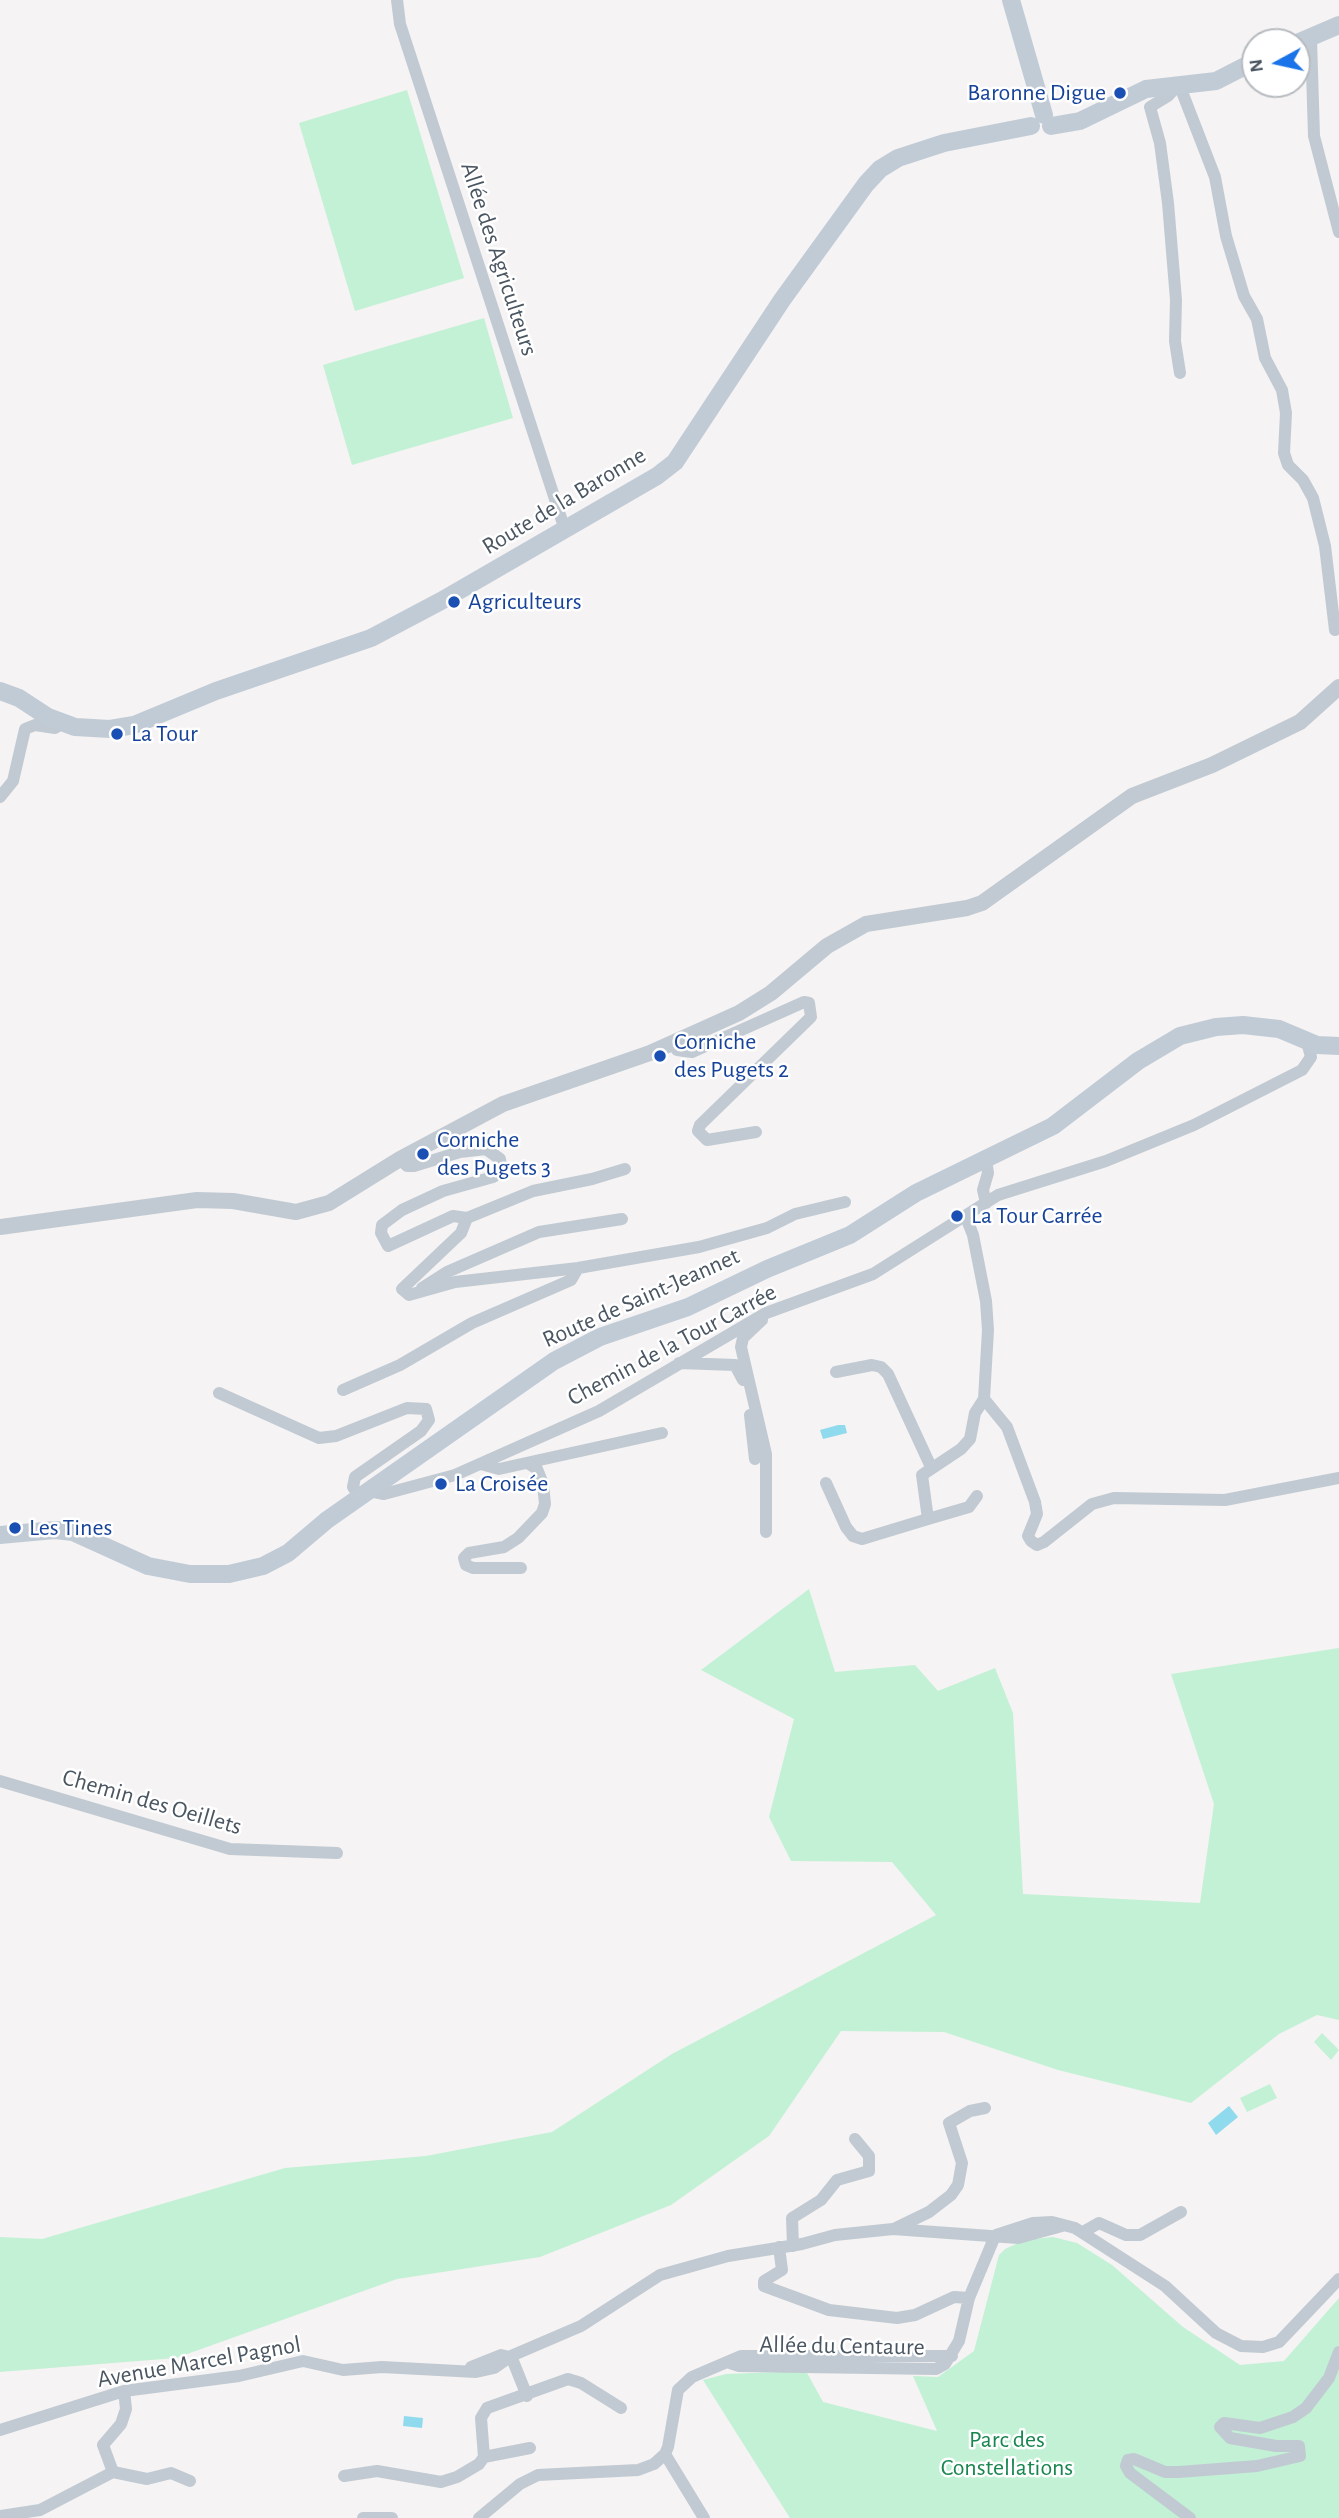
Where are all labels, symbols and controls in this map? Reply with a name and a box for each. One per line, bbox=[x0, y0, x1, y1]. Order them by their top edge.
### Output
north arrow bbox=[1241, 28, 1311, 98]
text: N bbox=[1246, 58, 1267, 74]
place label: Baronne Digue bbox=[967, 79, 1106, 107]
marker: Baronne Digue bbox=[1112, 85, 1128, 101]
street label: Allée des Agriculteurs bbox=[454, 159, 544, 359]
street label: Route de la Baronne bbox=[477, 441, 651, 561]
place label: Agriculteurs bbox=[468, 588, 582, 616]
marker: Agriculteurs bbox=[446, 594, 462, 610]
place label: La Tour bbox=[131, 720, 198, 748]
marker: La Tour bbox=[109, 726, 125, 742]
place label: Corniche des Pugets 2 bbox=[674, 1028, 789, 1084]
marker: Corniche des Pugets 2 bbox=[652, 1048, 668, 1064]
place label: Corniche des Pugets 3 bbox=[437, 1126, 551, 1182]
marker: Corniche des Pugets 3 bbox=[415, 1146, 431, 1162]
place label: La Tour Carrée bbox=[971, 1202, 1103, 1230]
marker: La Tour Carrée bbox=[949, 1208, 965, 1224]
street label: Route de Saint-Jeannet bbox=[538, 1242, 744, 1354]
street label: Chemin de la Tour Carrée bbox=[563, 1278, 781, 1412]
place label: La Croisée bbox=[455, 1470, 548, 1498]
marker: La Croisée bbox=[433, 1476, 449, 1492]
place label: Les Tines bbox=[29, 1514, 112, 1542]
marker: Les Tines bbox=[7, 1520, 23, 1536]
street label: Chemin des Oeillets bbox=[59, 1763, 245, 1841]
street label: Avenue Marcel Pagnol bbox=[95, 2330, 303, 2394]
street label: Allée du Centaure bbox=[759, 2330, 925, 2362]
park label: Parc des Constellations bbox=[941, 2426, 1073, 2482]

